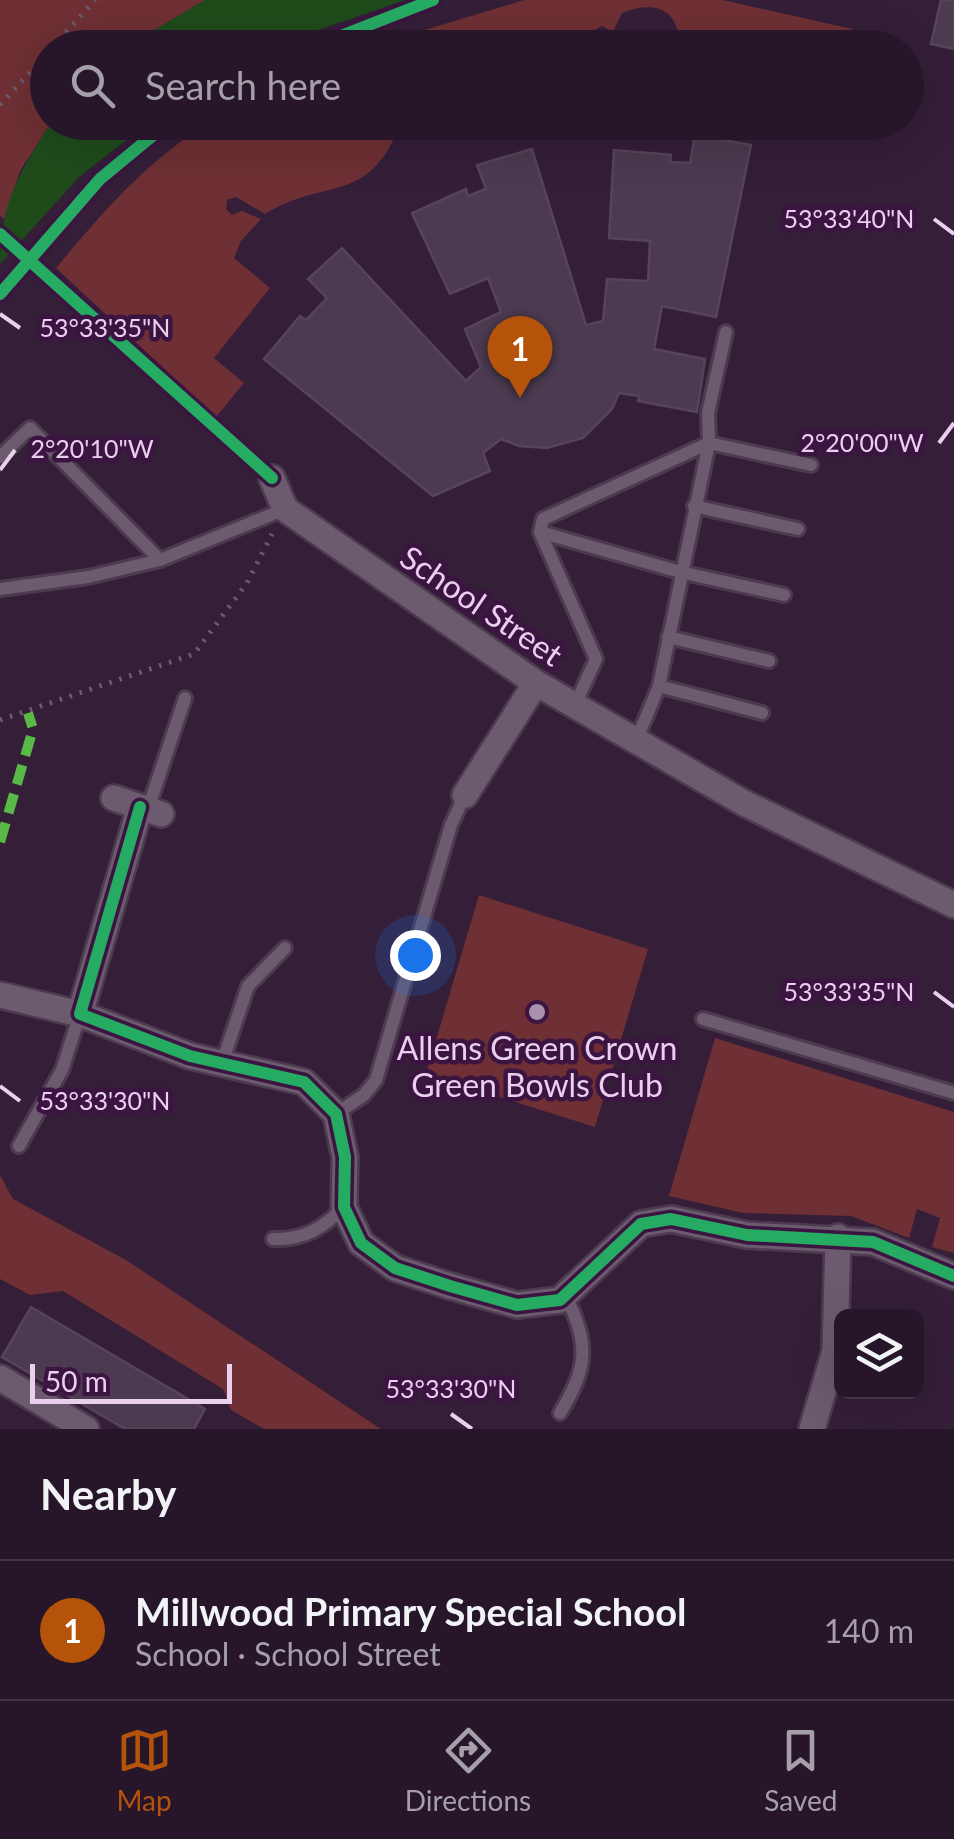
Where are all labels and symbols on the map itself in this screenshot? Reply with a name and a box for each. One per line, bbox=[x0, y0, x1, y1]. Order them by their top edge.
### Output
text: 53°33'40"N bbox=[784, 203, 914, 233]
text: 53°33'35"N bbox=[40, 312, 170, 342]
pin: 1 bbox=[488, 316, 552, 398]
text: 2°20'00"W bbox=[800, 427, 924, 457]
text: 2°20'10"W bbox=[30, 433, 154, 463]
street label: School Street bbox=[394, 537, 571, 674]
your location bbox=[390, 930, 441, 981]
text: 53°33'35"N bbox=[784, 976, 914, 1006]
marker: Allens Green Crown Green Bowls Club bbox=[526, 1001, 548, 1023]
place label: Allens Green Crown Green Bowls Club bbox=[397, 1028, 677, 1104]
text: 53°33'30"N bbox=[40, 1085, 170, 1115]
scale bar bbox=[30, 1359, 232, 1404]
text: 53°33'30"N bbox=[386, 1373, 516, 1403]

